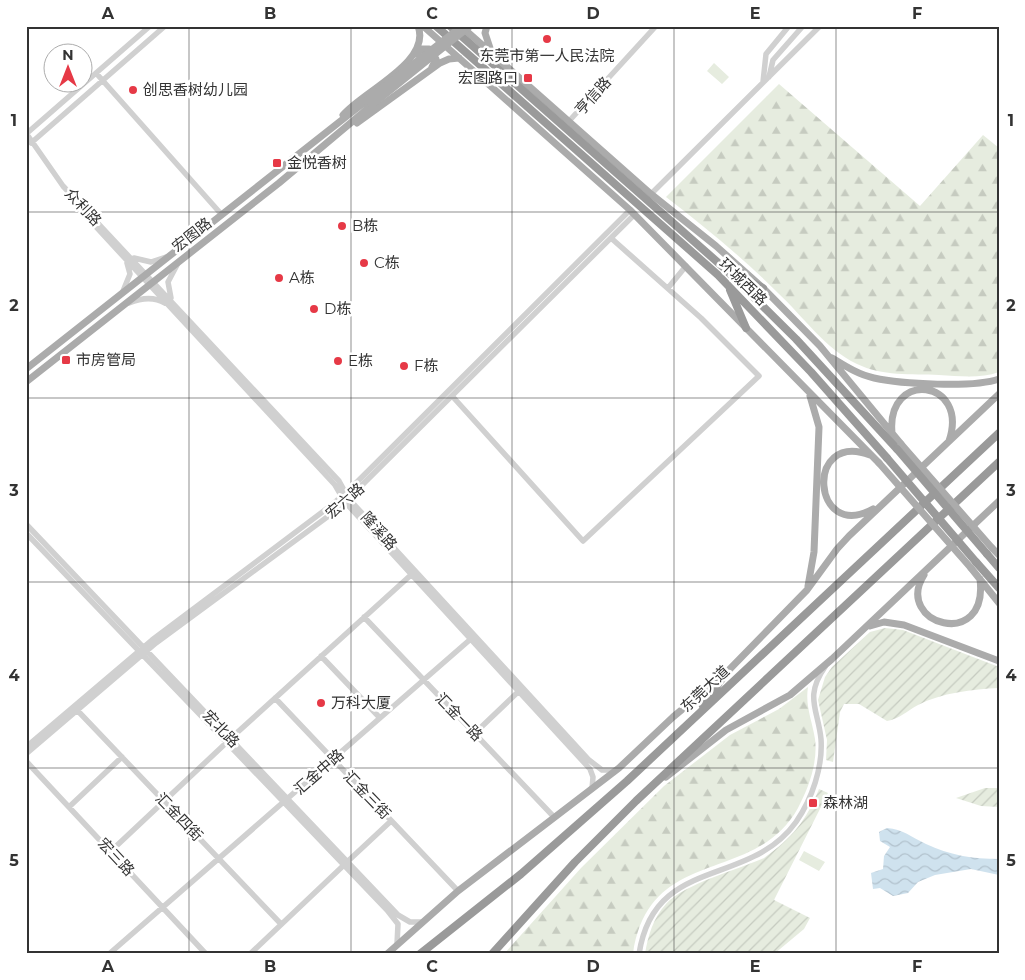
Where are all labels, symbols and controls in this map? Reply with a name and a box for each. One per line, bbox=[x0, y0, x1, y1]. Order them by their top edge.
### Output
text: A bbox=[101, 4, 115, 23]
text: B bbox=[264, 4, 276, 23]
text: C bbox=[426, 4, 438, 23]
text: D bbox=[586, 4, 600, 23]
text: E bbox=[750, 4, 760, 23]
text: F bbox=[912, 4, 922, 23]
marker: 东莞市第一人民法院 bbox=[541, 33, 553, 45]
north arrow bbox=[42, 42, 92, 92]
text: N bbox=[62, 46, 74, 64]
place label: 东莞市第一人民法院 bbox=[479, 46, 615, 65]
place label: 宏图路口 bbox=[458, 68, 518, 87]
marker: 宏图路口 bbox=[522, 72, 534, 84]
street label: 亨信路 bbox=[571, 73, 615, 119]
place label: 创思香树幼儿园 bbox=[143, 80, 248, 99]
marker: 创思香树幼儿园 bbox=[127, 84, 139, 96]
text: 1 bbox=[11, 111, 17, 130]
text: 1 bbox=[1008, 111, 1014, 130]
place label: 金悦香树 bbox=[287, 153, 347, 172]
marker: 金悦香树 bbox=[271, 157, 283, 169]
street label: 众利路 bbox=[61, 184, 106, 230]
street label: 宏图路 bbox=[168, 213, 215, 256]
place label: B栋 bbox=[352, 216, 378, 235]
marker: B栋 bbox=[336, 220, 348, 232]
place label: C栋 bbox=[374, 253, 400, 272]
street label: 环城西路 bbox=[715, 254, 772, 309]
marker: C栋 bbox=[358, 257, 370, 269]
place label: A栋 bbox=[289, 268, 315, 287]
marker: A栋 bbox=[273, 272, 285, 284]
text: 2 bbox=[9, 296, 19, 315]
text: 2 bbox=[1006, 296, 1016, 315]
place label: D栋 bbox=[324, 299, 351, 318]
marker: D栋 bbox=[308, 303, 320, 315]
place label: 市房管局 bbox=[76, 350, 136, 369]
place label: E栋 bbox=[348, 351, 373, 370]
marker: 市房管局 bbox=[60, 354, 72, 366]
marker: E栋 bbox=[332, 355, 344, 367]
place label: F栋 bbox=[414, 356, 439, 375]
marker: F栋 bbox=[398, 360, 410, 372]
street label: 宏六路 bbox=[321, 479, 368, 523]
text: 3 bbox=[8, 481, 19, 500]
text: 3 bbox=[1005, 481, 1016, 500]
street label: 隆溪路 bbox=[357, 508, 401, 554]
street label: 东莞大道 bbox=[676, 661, 733, 716]
text: 4 bbox=[8, 666, 20, 685]
text: 4 bbox=[1005, 666, 1017, 685]
street label: 汇金一路 bbox=[432, 688, 487, 745]
place label: 万科大厦 bbox=[331, 693, 391, 712]
marker: 万科大厦 bbox=[315, 697, 327, 709]
street label: 宏北路 bbox=[199, 706, 244, 751]
street label: 汇金中路 bbox=[290, 745, 348, 798]
street label: 汇金三街 bbox=[340, 766, 395, 823]
street label: 汇金四街 bbox=[152, 788, 207, 845]
place label: 森林湖 bbox=[823, 793, 868, 812]
marker: 森林湖 bbox=[807, 797, 819, 809]
street label: 宏三路 bbox=[94, 834, 139, 880]
text: 5 bbox=[9, 851, 19, 870]
text: 5 bbox=[1006, 851, 1016, 870]
text: A bbox=[101, 957, 115, 976]
text: B bbox=[264, 957, 276, 976]
text: C bbox=[426, 957, 438, 976]
text: D bbox=[586, 957, 600, 976]
text: E bbox=[750, 957, 760, 976]
text: F bbox=[912, 957, 922, 976]

